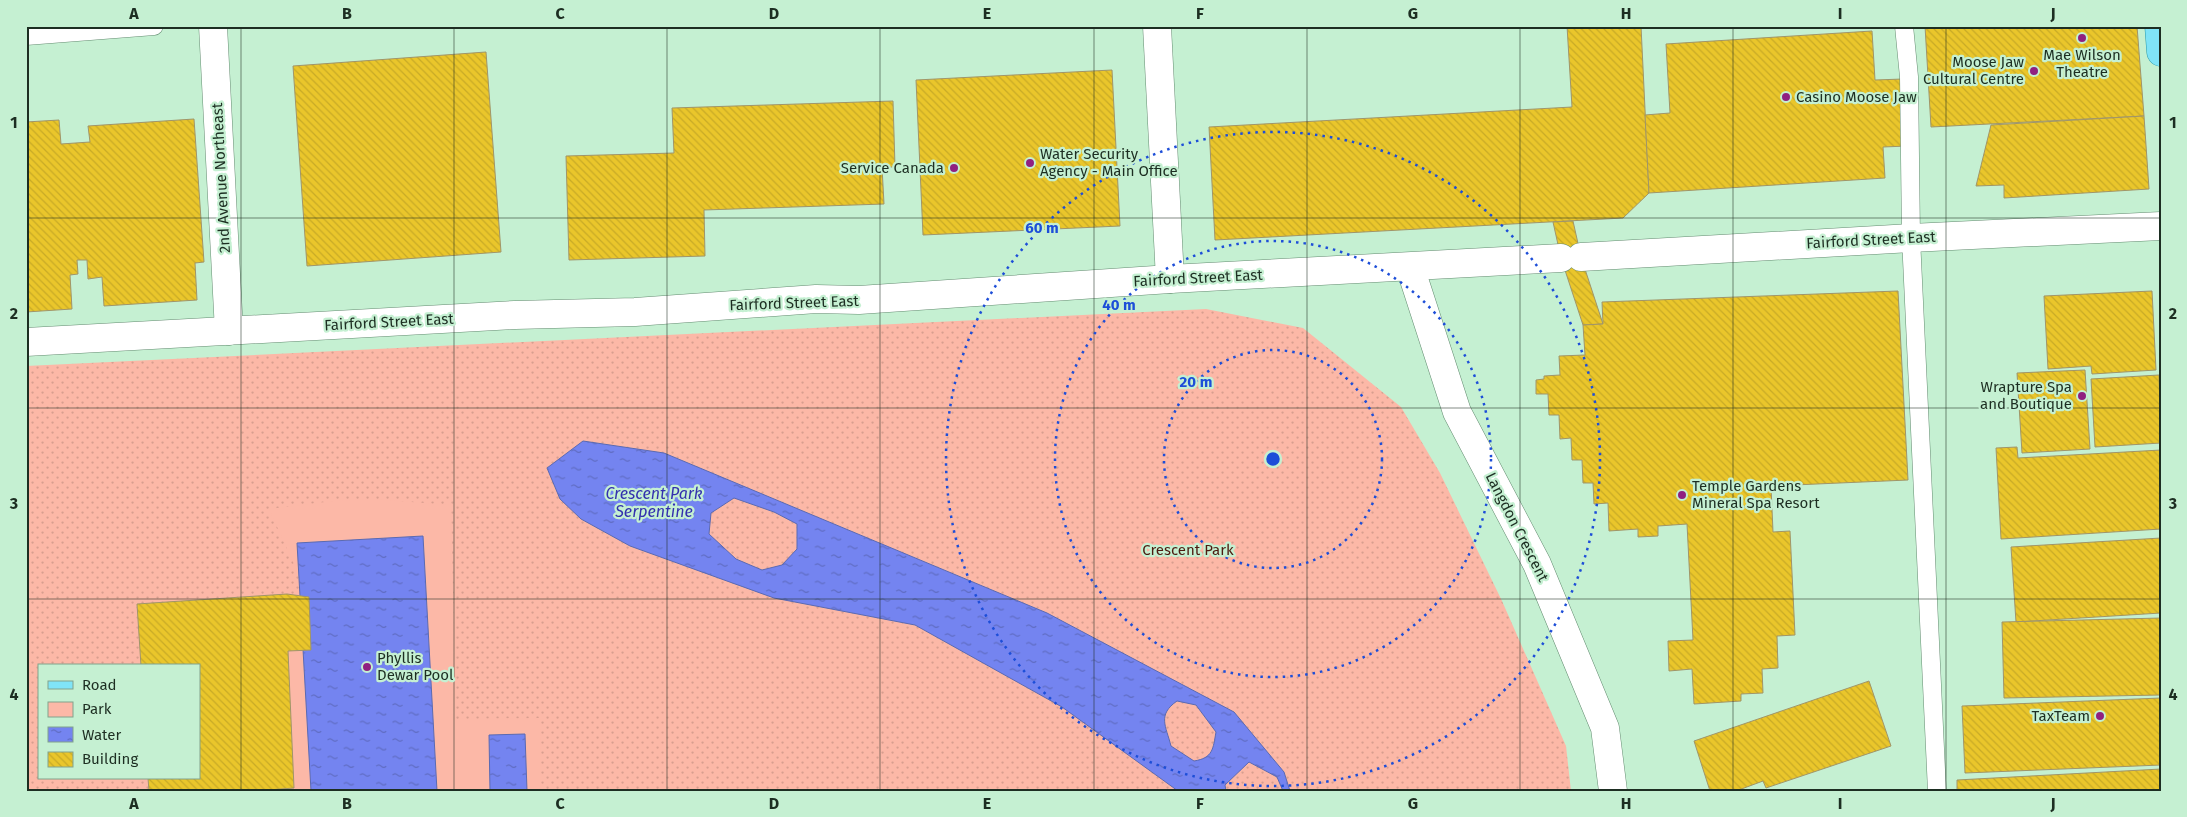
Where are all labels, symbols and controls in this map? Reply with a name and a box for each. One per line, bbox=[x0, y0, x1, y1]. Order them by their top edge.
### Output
text: A bbox=[128, 4, 139, 23]
text: B bbox=[342, 4, 352, 23]
text: C bbox=[555, 4, 565, 23]
text: D bbox=[769, 4, 779, 23]
text: E bbox=[983, 4, 991, 23]
text: F bbox=[1196, 4, 1204, 23]
text: G bbox=[1408, 4, 1418, 23]
text: H bbox=[1621, 4, 1631, 23]
text: I bbox=[1838, 4, 1842, 23]
text: J bbox=[2049, 4, 2056, 23]
marker: Mae Wilson Theatre bbox=[2076, 32, 2088, 44]
place label: Mae Wilson Theatre bbox=[2043, 46, 2121, 81]
place label: Moose Jaw Cultural Centre bbox=[1923, 53, 2024, 88]
marker: Moose Jaw Cultural Centre bbox=[2028, 65, 2040, 77]
place label: Casino Moose Jaw bbox=[1796, 88, 1917, 106]
marker: Casino Moose Jaw bbox=[1780, 91, 1792, 103]
street label: 2nd Avenue Northeast bbox=[208, 102, 234, 254]
text: 1 bbox=[10, 113, 18, 132]
text: 1 bbox=[2169, 113, 2177, 132]
place label: Water Security Agency - Main Office bbox=[1040, 145, 1178, 180]
marker: Water Security Agency - Main Office bbox=[1024, 157, 1036, 169]
place label: Service Canada bbox=[841, 159, 944, 177]
marker: Service Canada bbox=[948, 162, 960, 174]
text: 60 m bbox=[1025, 219, 1059, 237]
street label: Fairford Street East bbox=[1806, 228, 1937, 252]
street label: Fairford Street East bbox=[1133, 266, 1264, 290]
street label: Fairford Street East bbox=[729, 292, 860, 314]
text: 40 m bbox=[1102, 296, 1136, 314]
text: 2 bbox=[10, 304, 18, 323]
text: 2 bbox=[2169, 304, 2177, 323]
street label: Fairford Street East bbox=[324, 310, 455, 334]
text: 20 m bbox=[1180, 373, 1212, 391]
place label: Wrapture Spa and Boutique bbox=[1980, 378, 2072, 413]
marker: Wrapture Spa and Boutique bbox=[2076, 390, 2088, 402]
centre of rings bbox=[1264, 450, 1282, 468]
street label: Langdon Crescent bbox=[1482, 469, 1553, 585]
place label: Temple Gardens Mineral Spa Resort bbox=[1692, 477, 1820, 512]
water label: Crescent Park Serpentine bbox=[605, 484, 703, 521]
marker: Temple Gardens Mineral Spa Resort bbox=[1676, 489, 1688, 501]
text: 3 bbox=[9, 494, 18, 513]
text: 3 bbox=[2168, 494, 2177, 513]
park label: Crescent Park bbox=[1142, 541, 1234, 559]
place label: Phyllis Dewar Pool bbox=[377, 649, 454, 684]
marker: Phyllis Dewar Pool bbox=[361, 661, 373, 673]
legend bbox=[38, 664, 200, 780]
text: Road bbox=[82, 676, 117, 694]
text: 4 bbox=[9, 685, 19, 704]
text: 4 bbox=[2168, 685, 2178, 704]
text: Park bbox=[82, 700, 112, 718]
place label: TaxTeam bbox=[2032, 707, 2090, 725]
marker: TaxTeam bbox=[2094, 710, 2106, 722]
text: Water bbox=[82, 726, 121, 744]
text: Building bbox=[82, 750, 138, 768]
text: A bbox=[128, 794, 139, 813]
text: B bbox=[342, 794, 352, 813]
text: C bbox=[555, 794, 565, 813]
text: D bbox=[769, 794, 779, 813]
text: E bbox=[983, 794, 991, 813]
text: F bbox=[1196, 794, 1204, 813]
text: G bbox=[1408, 794, 1418, 813]
text: H bbox=[1621, 794, 1631, 813]
text: I bbox=[1838, 794, 1842, 813]
text: J bbox=[2049, 794, 2056, 813]

